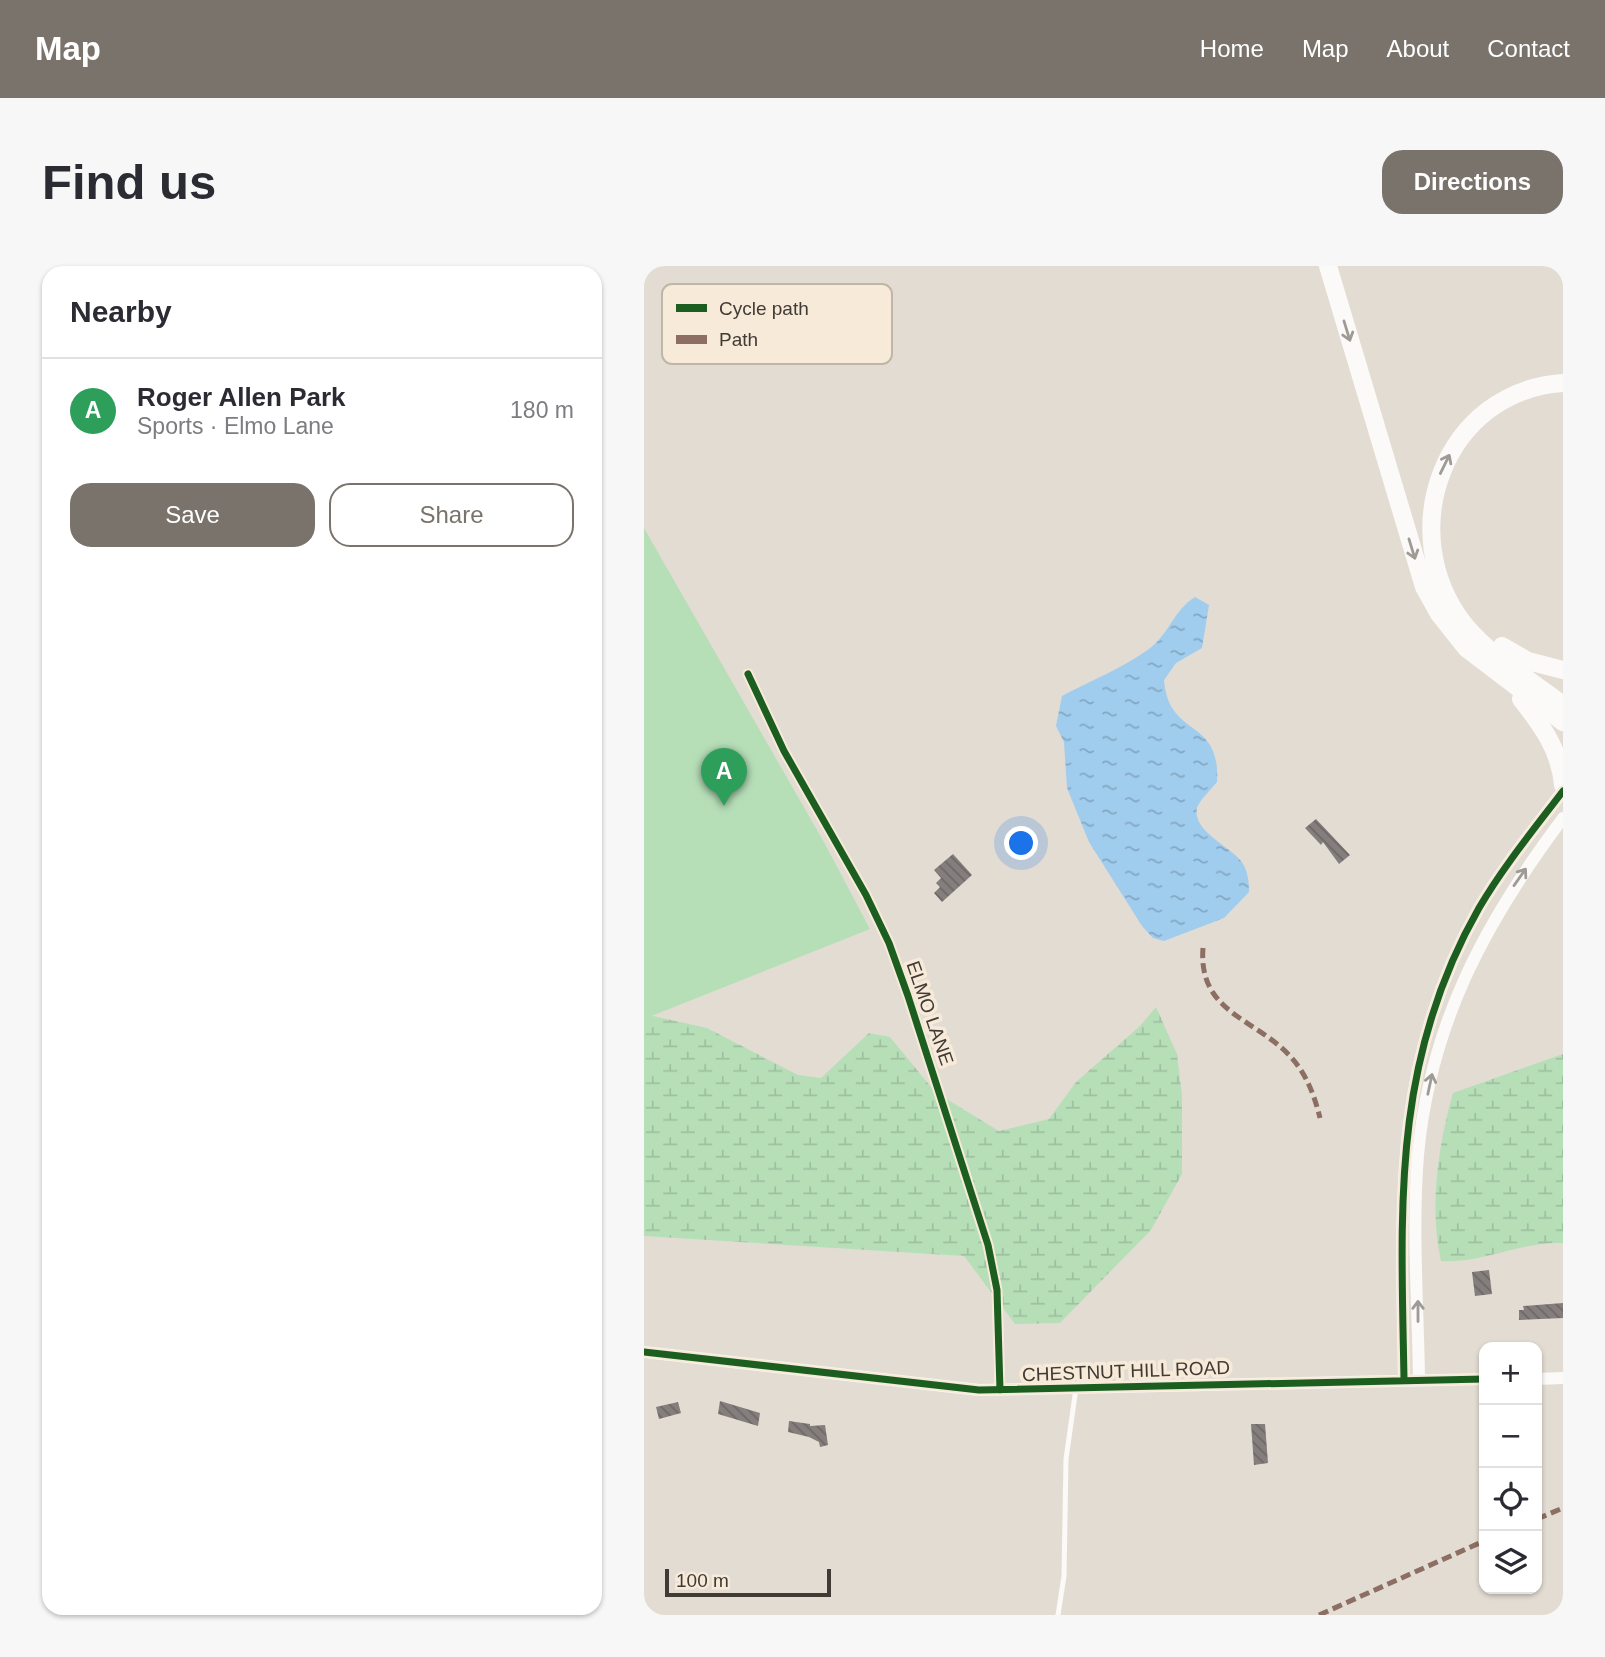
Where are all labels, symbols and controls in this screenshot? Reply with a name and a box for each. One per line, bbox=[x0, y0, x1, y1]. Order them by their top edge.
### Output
text: Map bbox=[35, 30, 101, 67]
text: Home bbox=[1200, 35, 1264, 62]
text: Map bbox=[1302, 35, 1349, 62]
text: About bbox=[1387, 35, 1449, 62]
text: Contact bbox=[1487, 35, 1570, 62]
button: Directions bbox=[1382, 150, 1563, 214]
text: Find us bbox=[42, 155, 216, 209]
legend bbox=[662, 284, 892, 364]
text: Nearby bbox=[70, 295, 172, 328]
text: Cycle path bbox=[719, 298, 809, 319]
one-way arrow bbox=[1342, 320, 1355, 342]
text: Path bbox=[719, 329, 758, 350]
text: Roger Allen Park bbox=[137, 382, 346, 412]
text: A bbox=[85, 397, 101, 423]
text: 180 m bbox=[510, 397, 574, 423]
text: Sports · Elmo Lane bbox=[137, 413, 334, 439]
one-way arrow bbox=[1438, 454, 1452, 475]
button: Save bbox=[70, 483, 315, 547]
button: Share bbox=[329, 483, 574, 547]
one-way arrow bbox=[1407, 538, 1420, 560]
pin: A bbox=[701, 748, 747, 806]
your location bbox=[1004, 826, 1038, 860]
one-way arrow bbox=[1513, 868, 1527, 887]
street label: ELMO LANE bbox=[902, 958, 958, 1068]
one-way arrow bbox=[1423, 1073, 1437, 1096]
one-way arrow bbox=[1411, 1299, 1425, 1322]
map controls bbox=[1479, 1342, 1542, 1594]
button: + bbox=[1479, 1342, 1542, 1405]
street label: CHESTNUT HILL ROAD bbox=[1022, 1357, 1230, 1385]
button: − bbox=[1479, 1405, 1542, 1468]
button: locate bbox=[1479, 1468, 1542, 1531]
button: layers bbox=[1479, 1531, 1542, 1594]
scale bar bbox=[665, 1566, 831, 1598]
text: 100 m bbox=[676, 1570, 729, 1591]

